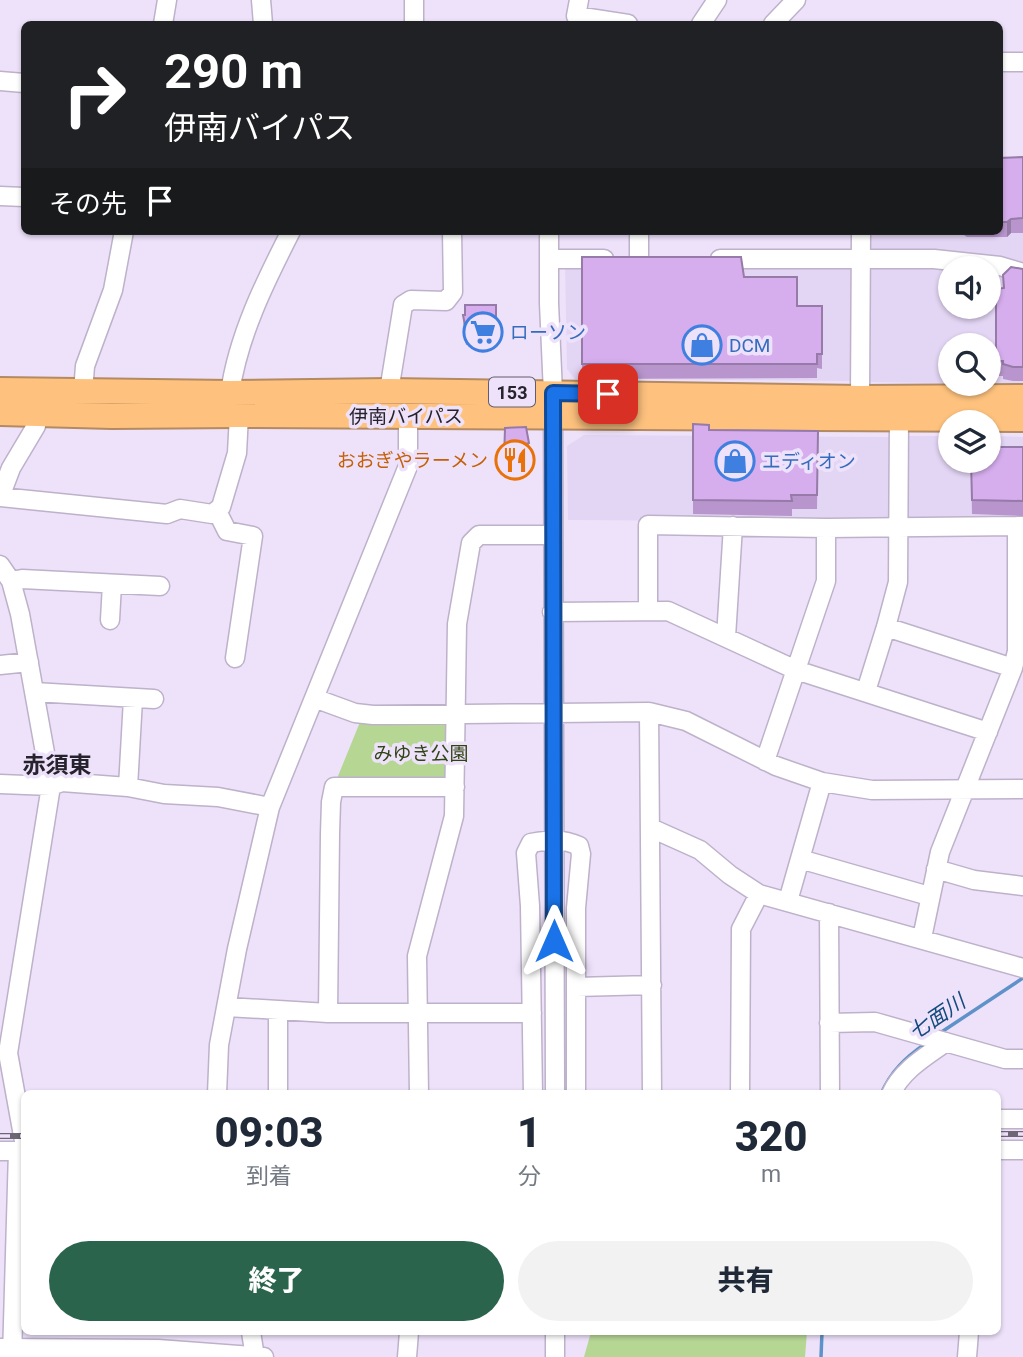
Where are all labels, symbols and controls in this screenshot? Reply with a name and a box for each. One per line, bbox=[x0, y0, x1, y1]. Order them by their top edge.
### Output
text: 290 m bbox=[164, 43, 303, 100]
icon: right bbox=[49, 49, 140, 140]
text: 伊南バイパス bbox=[164, 109, 355, 147]
icon: arrive bbox=[141, 182, 179, 220]
text: その先 bbox=[49, 189, 127, 219]
map controls bbox=[938, 256, 1001, 473]
button: sound bbox=[938, 256, 1001, 319]
supermarket icon: ローソン bbox=[462, 311, 504, 353]
place label: ローソン bbox=[510, 321, 586, 344]
shop icon: DCM bbox=[681, 324, 723, 366]
button: search bbox=[938, 333, 1001, 396]
place label: DCM bbox=[729, 334, 770, 357]
pin bbox=[578, 364, 638, 424]
icon: arrive bbox=[589, 375, 627, 413]
road number: 153 bbox=[489, 378, 535, 406]
street label: 伊南バイパス bbox=[349, 405, 463, 428]
button: layers bbox=[938, 410, 1001, 473]
restaurant icon: おおぎやラーメン bbox=[494, 439, 536, 481]
shop icon: エディオン bbox=[714, 440, 756, 482]
place label: おおぎやラーメン bbox=[337, 449, 488, 472]
place label: エディオン bbox=[762, 450, 856, 473]
park label: みゆき公園 bbox=[373, 742, 469, 765]
district label: 赤須東 bbox=[23, 752, 92, 779]
position arrow bbox=[517, 904, 591, 978]
water label: 七面川 bbox=[904, 988, 971, 1045]
text: 09:03 bbox=[214, 1108, 324, 1157]
text: 1 bbox=[517, 1108, 541, 1157]
text: 320 bbox=[735, 1112, 807, 1161]
text: m bbox=[761, 1161, 781, 1188]
text: 到着 bbox=[246, 1163, 292, 1190]
text: 分 bbox=[518, 1163, 541, 1190]
button: 終了 bbox=[49, 1241, 504, 1321]
button: 共有 bbox=[518, 1241, 973, 1321]

